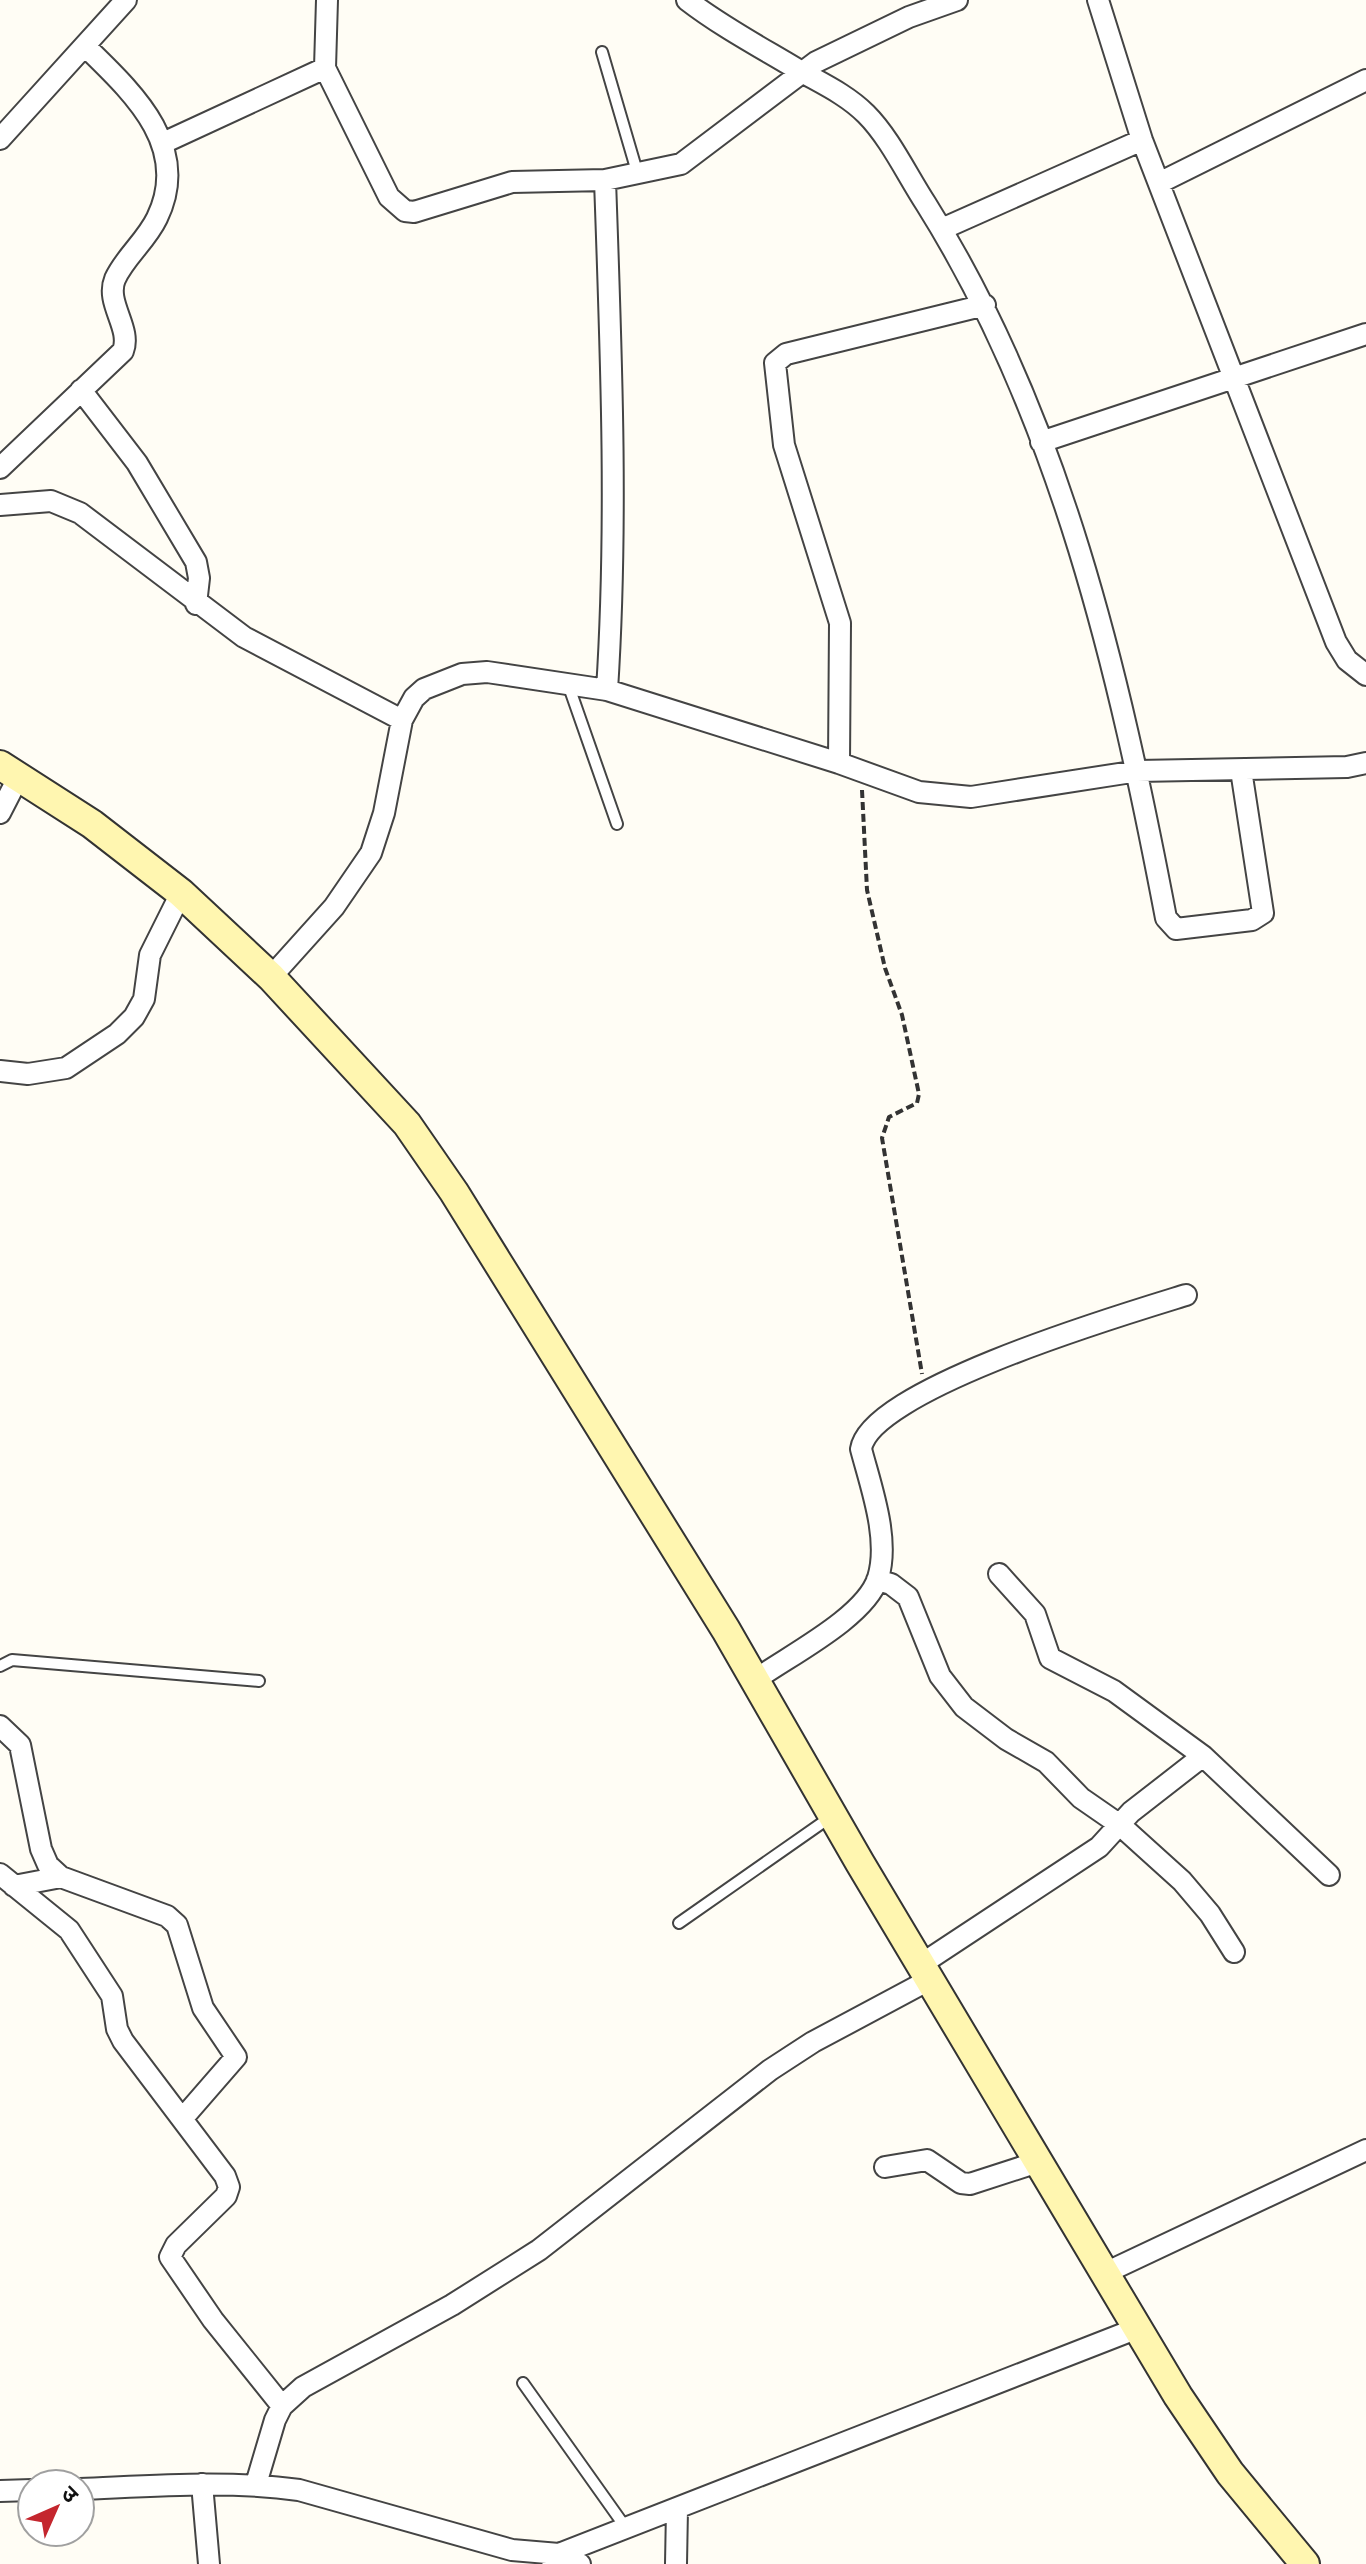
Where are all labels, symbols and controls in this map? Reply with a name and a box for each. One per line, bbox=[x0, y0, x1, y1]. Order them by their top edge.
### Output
north arrow bbox=[16, 2468, 96, 2548]
text: उ bbox=[53, 2479, 86, 2512]

